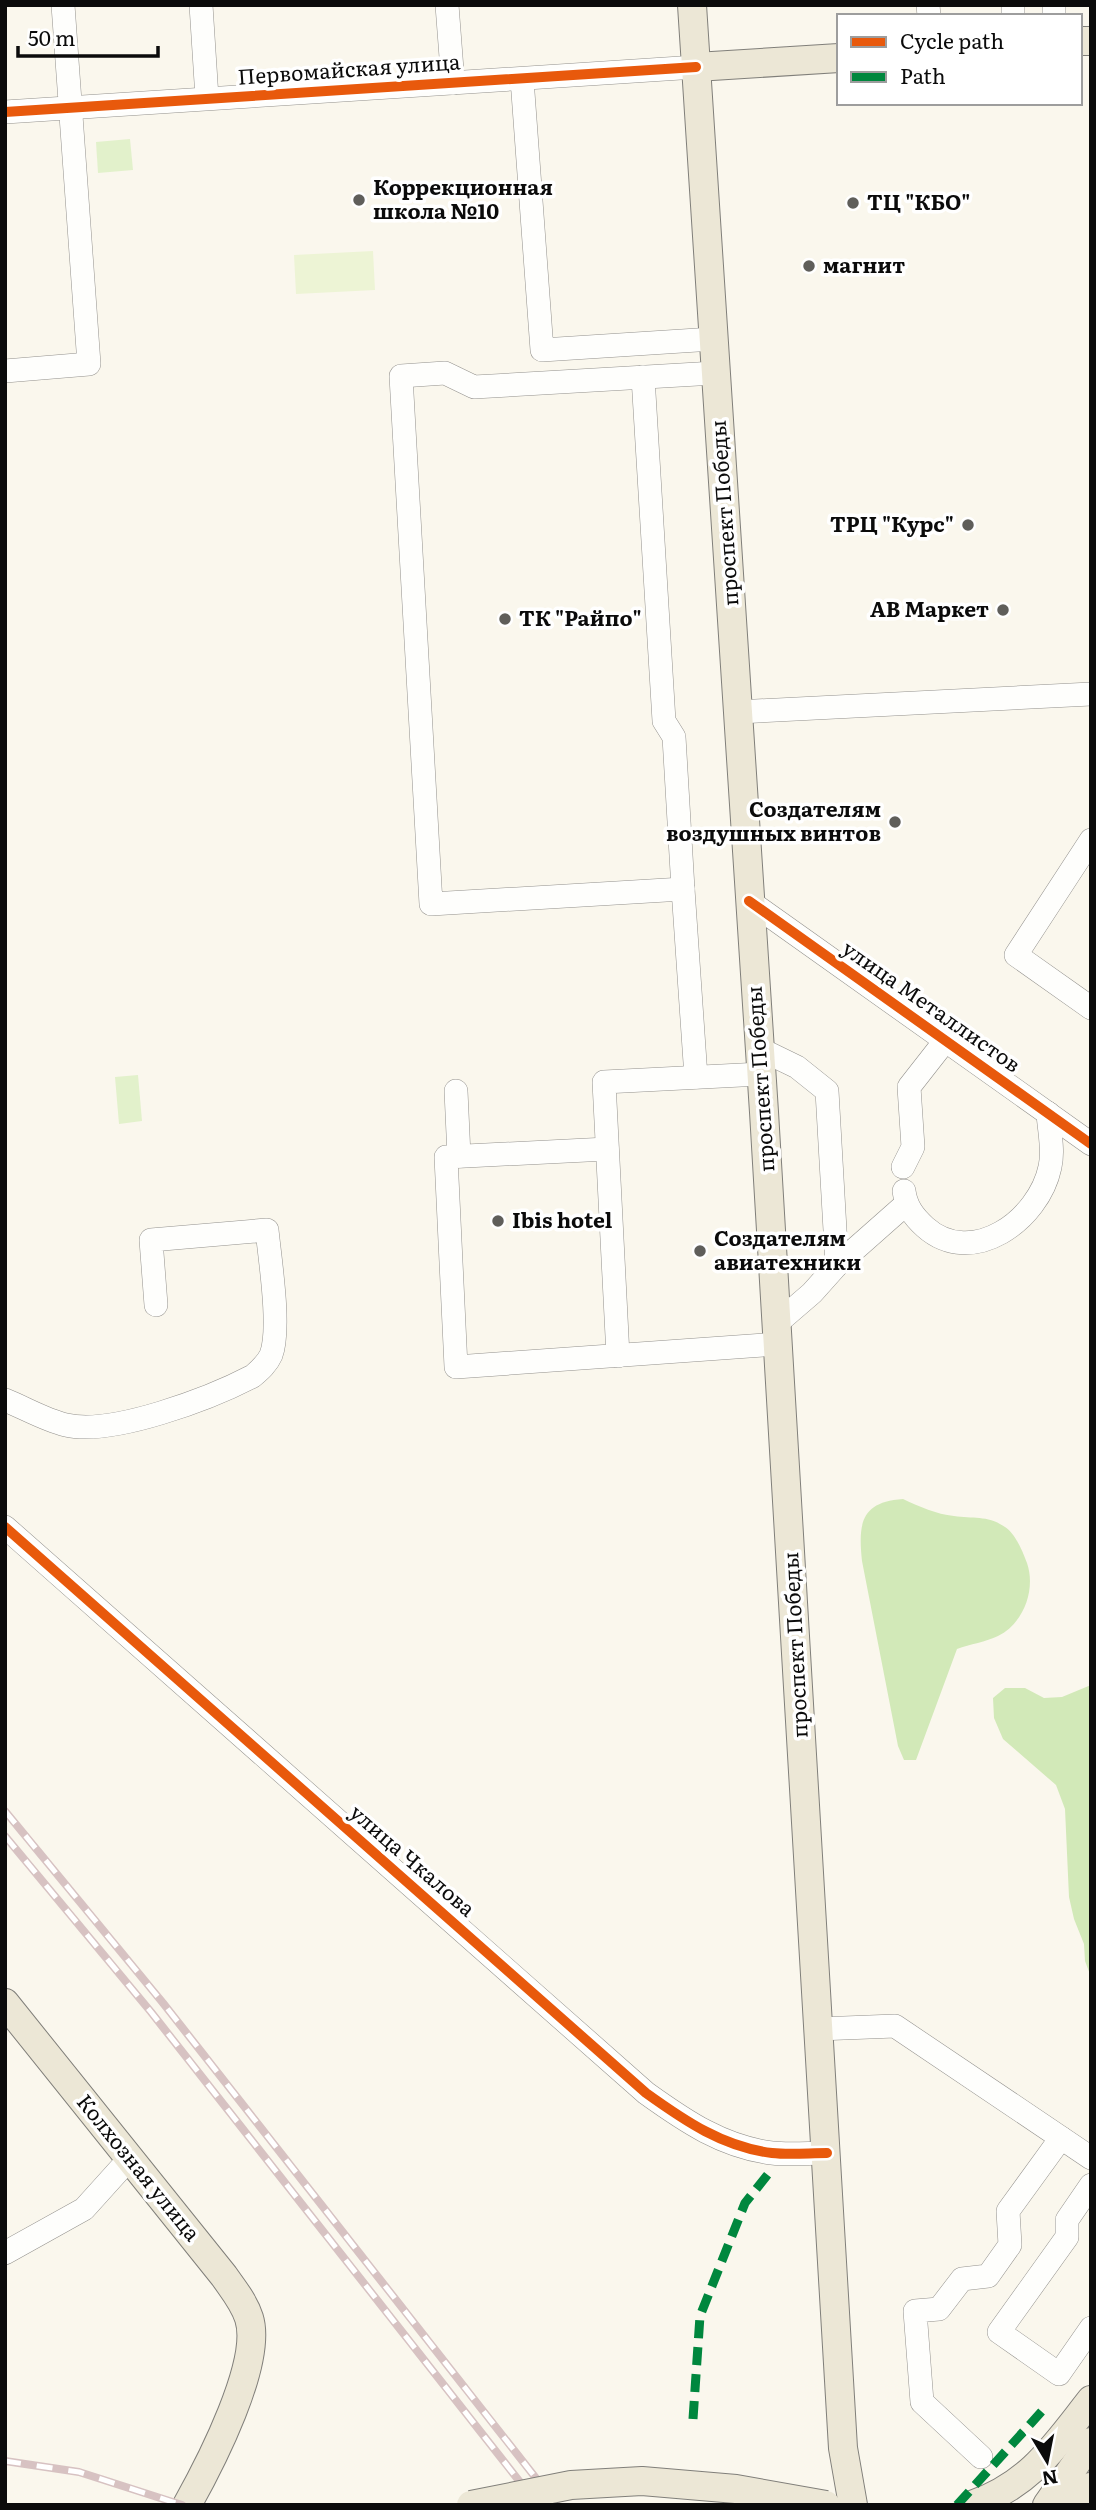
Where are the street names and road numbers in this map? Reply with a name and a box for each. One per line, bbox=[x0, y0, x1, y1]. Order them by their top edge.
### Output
street label: Первомайская улица bbox=[237, 44, 462, 91]
street label: проспект Победы bbox=[701, 419, 744, 607]
street label: улица Металлистов bbox=[837, 932, 1028, 1078]
street label: проспект Победы bbox=[737, 985, 780, 1173]
street label: проспект Победы bbox=[773, 1551, 814, 1739]
street label: улица Чкалова bbox=[344, 1796, 484, 1923]
street label: Колхозная улица bbox=[71, 2086, 210, 2247]

